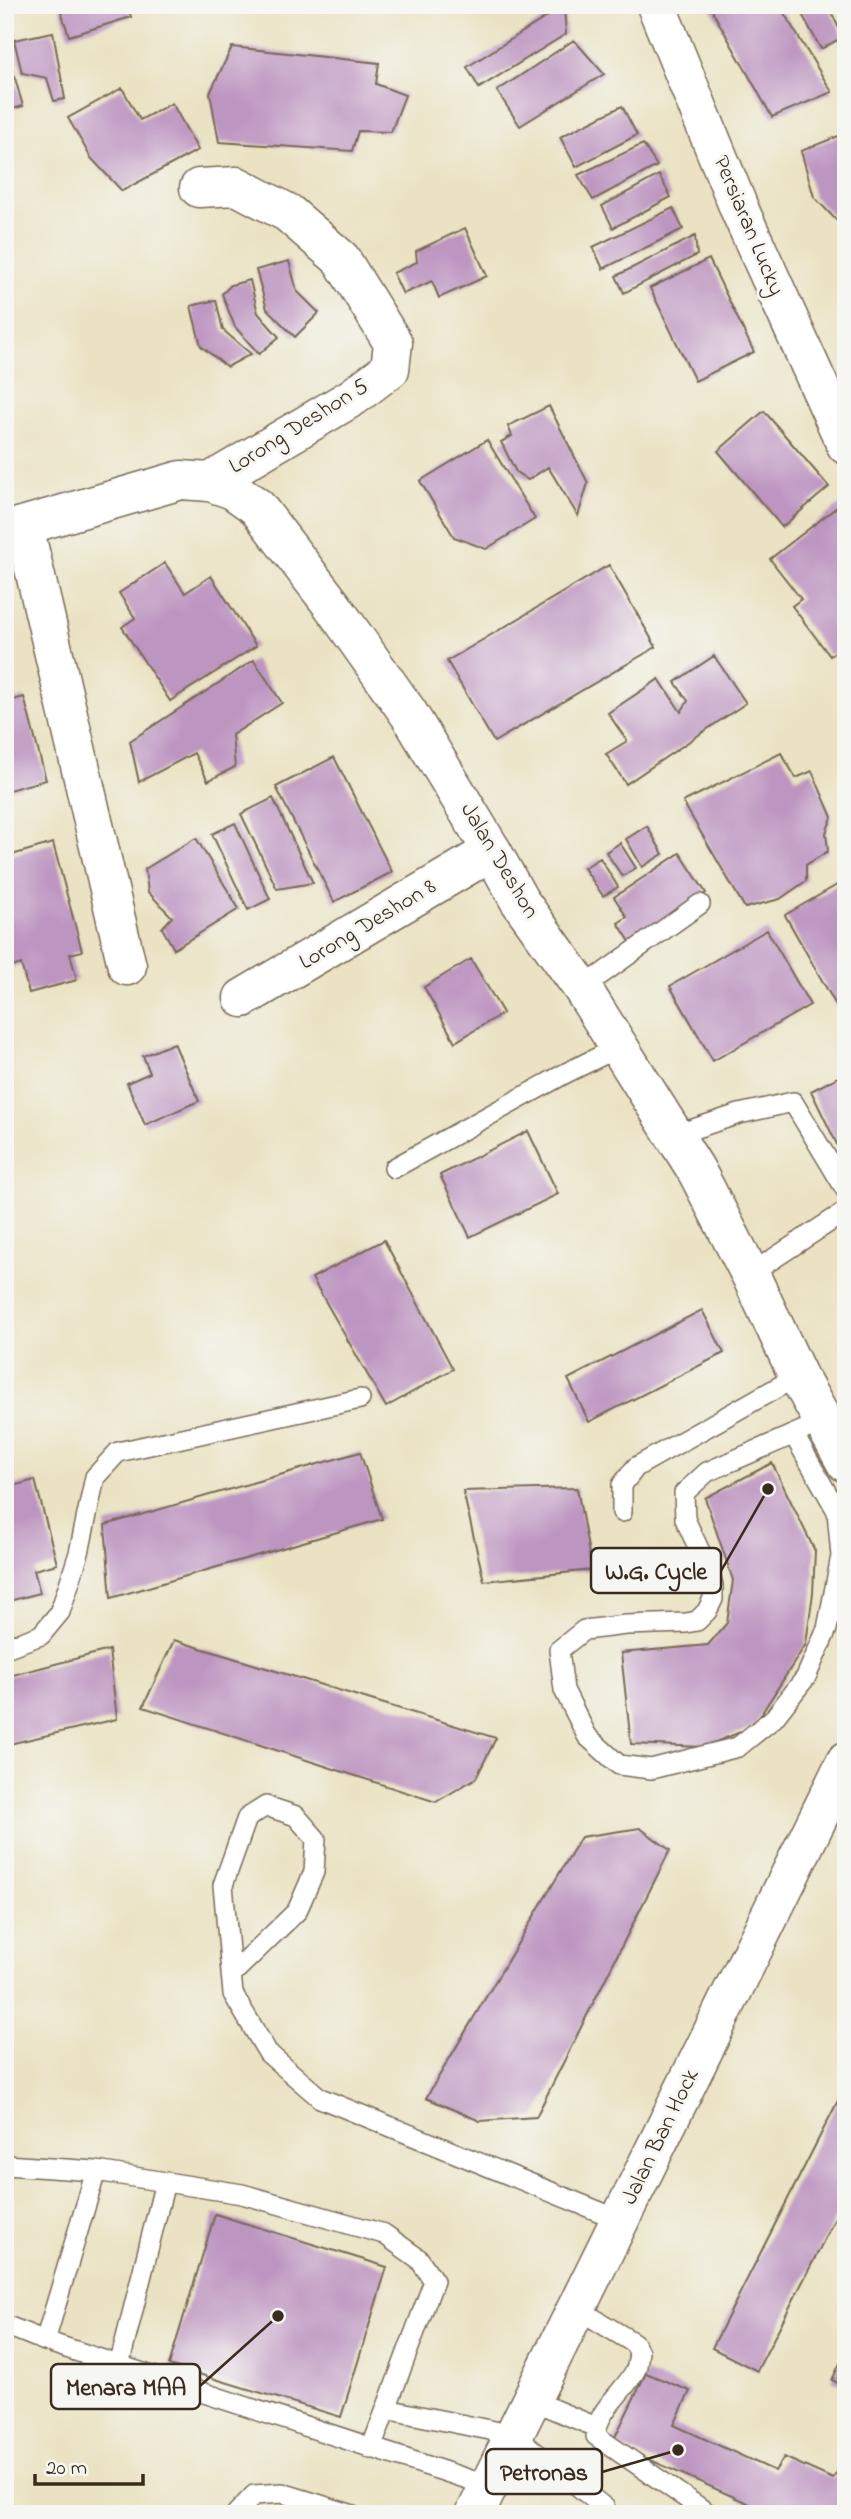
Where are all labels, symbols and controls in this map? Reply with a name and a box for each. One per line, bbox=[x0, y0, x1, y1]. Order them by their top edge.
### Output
street label: Persiaran Lucky bbox=[702, 151, 792, 302]
street label: Lorong Deshon 5 bbox=[223, 371, 376, 484]
street label: Jalan Deshon bbox=[451, 797, 547, 925]
street label: Lorong Deshon 8 bbox=[293, 871, 443, 980]
callout: W.G. Cycle bbox=[591, 1548, 721, 1593]
text: W.G. Cycle bbox=[605, 1556, 708, 1592]
street label: Jalan Ban Hock bbox=[614, 2063, 709, 2211]
callout: Menara MAA bbox=[51, 2364, 200, 2409]
text: Menara MAA bbox=[66, 2372, 187, 2407]
scale bar bbox=[35, 2442, 144, 2486]
callout: Petronas bbox=[486, 2449, 602, 2494]
text: 20 m bbox=[46, 2454, 87, 2484]
text: Petronas bbox=[500, 2457, 588, 2492]

